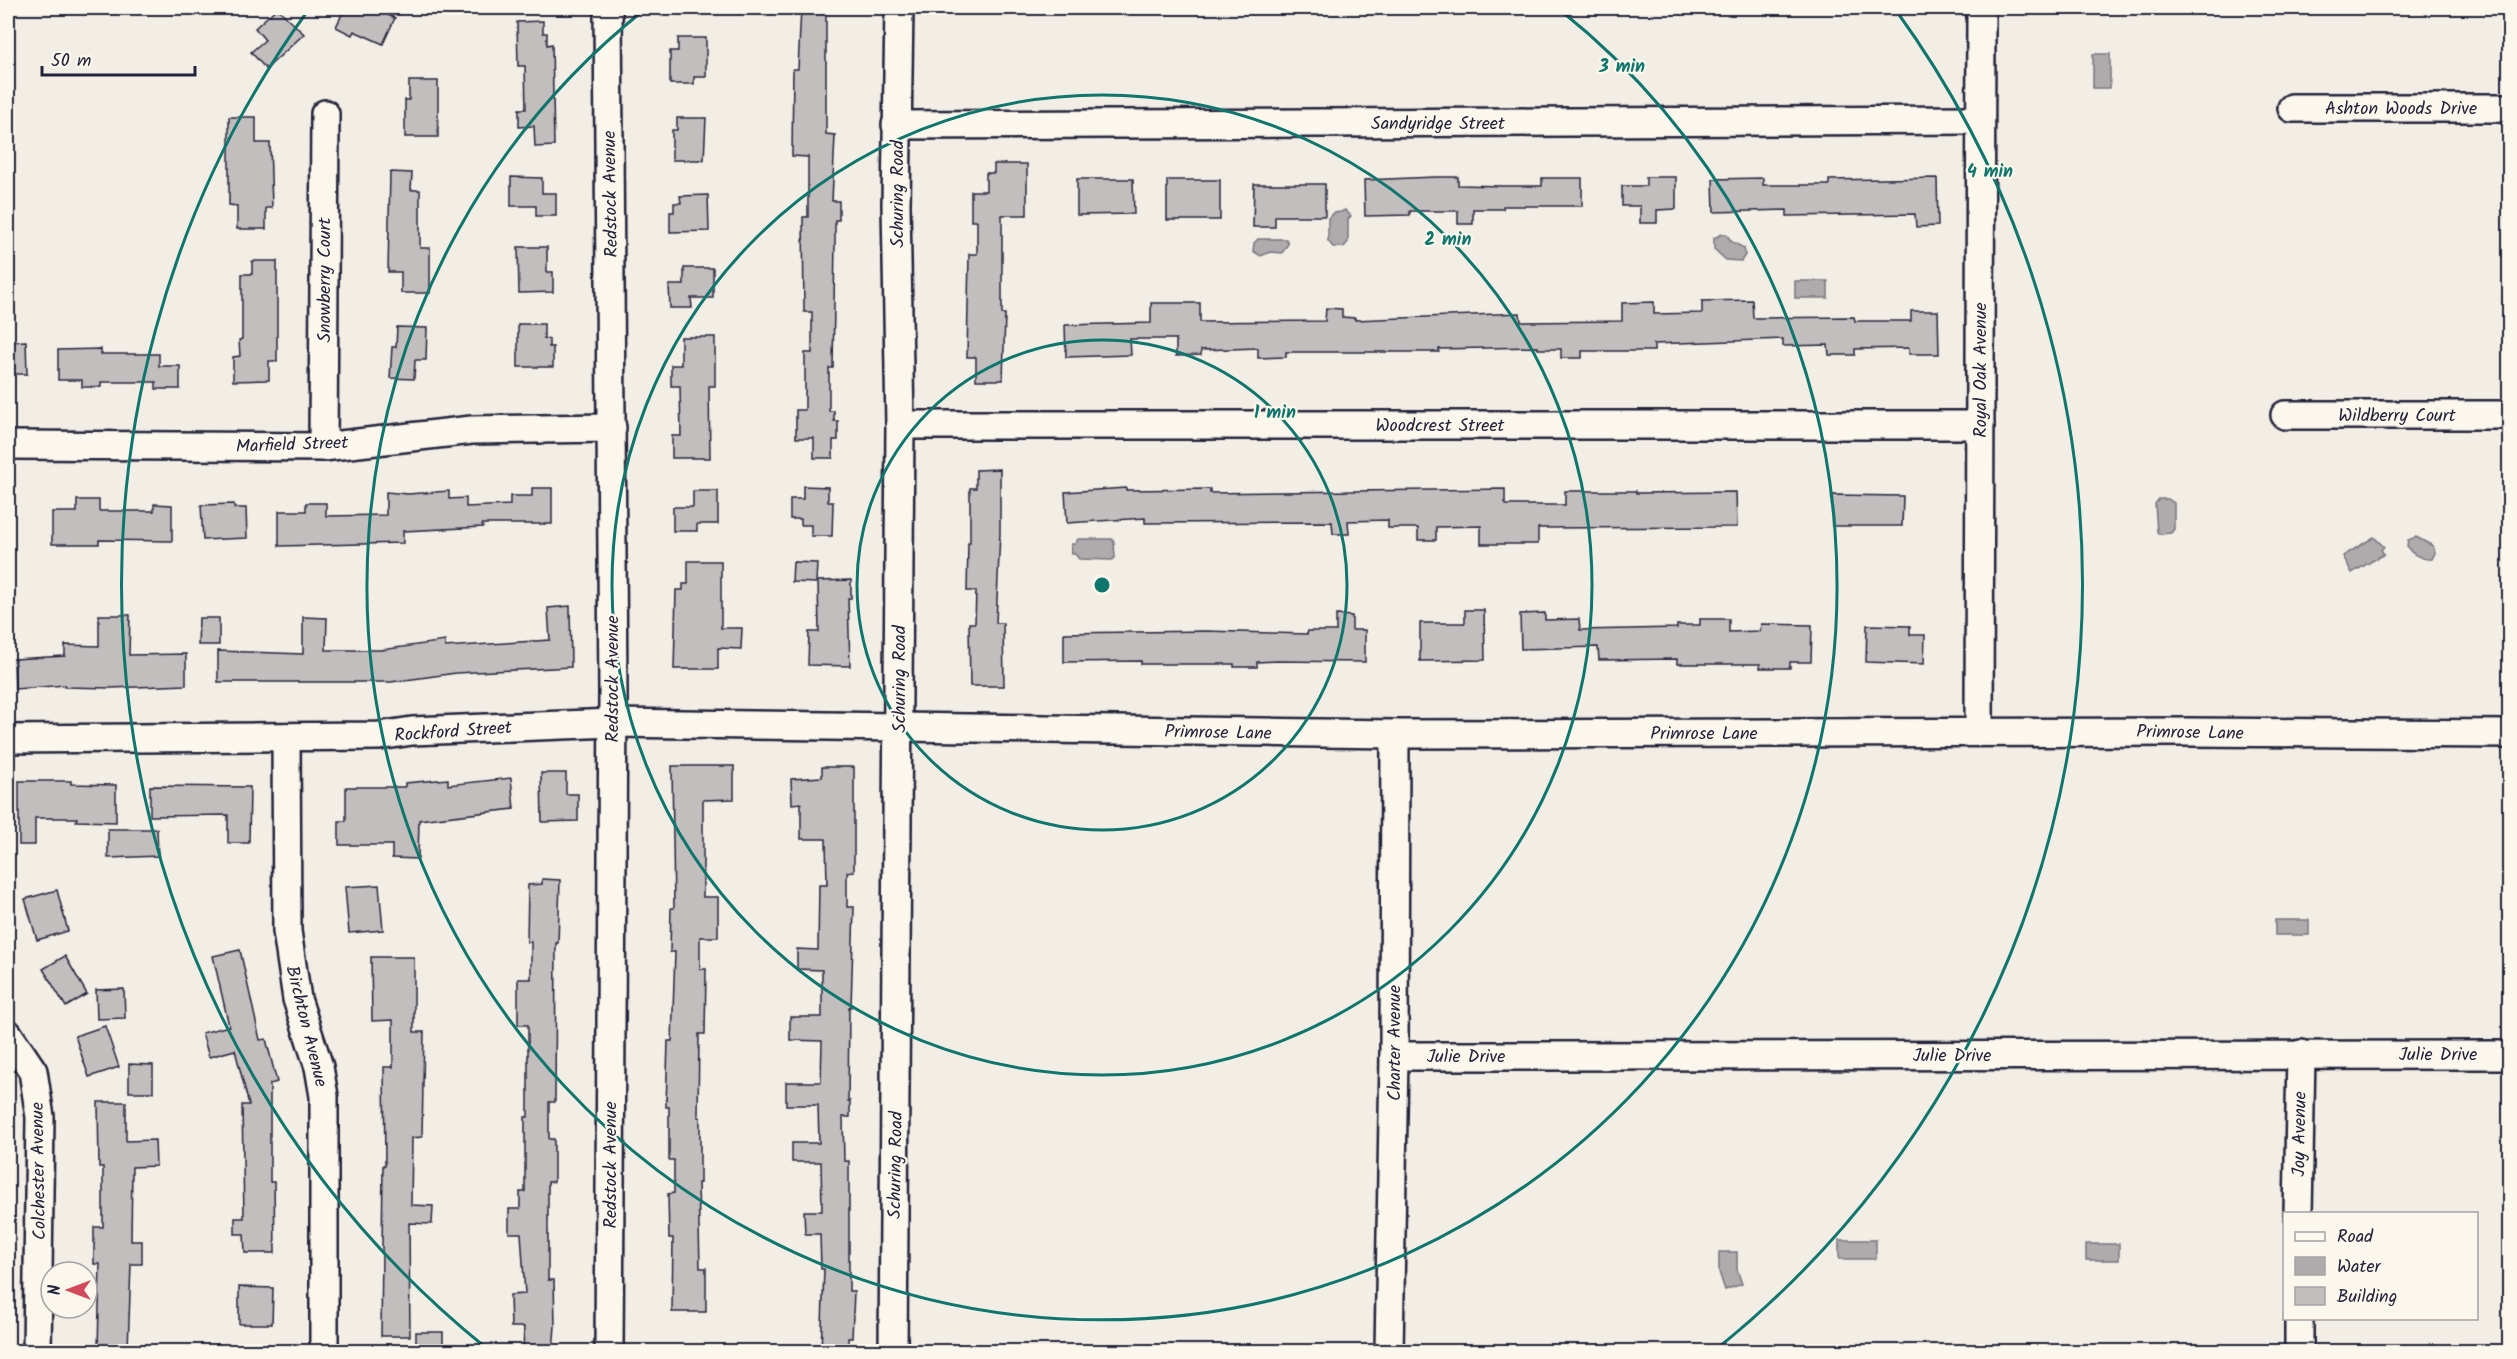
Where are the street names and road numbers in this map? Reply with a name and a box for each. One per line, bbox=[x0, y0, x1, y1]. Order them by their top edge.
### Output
street label: Ashton Woods Drive bbox=[2325, 95, 2477, 124]
street label: Sandyridge Street bbox=[1371, 110, 1506, 139]
street label: Redstock Avenue bbox=[596, 130, 627, 258]
street label: Schuring Road bbox=[884, 139, 913, 248]
street label: Snowberry Court bbox=[311, 216, 340, 343]
street label: Royal Oak Avenue bbox=[1967, 302, 1996, 438]
street label: Wildberry Court bbox=[2338, 402, 2457, 431]
street label: Woodcrest Street bbox=[1376, 412, 1505, 441]
street label: Marfield Street bbox=[235, 429, 350, 462]
street label: Redstock Avenue bbox=[599, 615, 628, 743]
street label: Schuring Road bbox=[886, 624, 915, 733]
street label: Rockford Street bbox=[393, 714, 514, 751]
street label: Primrose Lane bbox=[1164, 718, 1272, 749]
street label: Primrose Lane bbox=[2136, 718, 2244, 749]
street label: Primrose Lane bbox=[1650, 720, 1758, 749]
street label: Birchton Avenue bbox=[276, 963, 335, 1090]
street label: Charter Avenue bbox=[1381, 985, 1410, 1101]
street label: Julie Drive bbox=[2399, 1041, 2477, 1070]
street label: Julie Drive bbox=[1913, 1042, 1991, 1071]
street label: Julie Drive bbox=[1427, 1043, 1505, 1072]
street label: Joy Avenue bbox=[2285, 1091, 2316, 1177]
street label: Redstock Avenue bbox=[597, 1101, 626, 1229]
street label: Colchester Avenue bbox=[24, 1102, 55, 1240]
street label: Schuring Road bbox=[881, 1110, 912, 1219]

